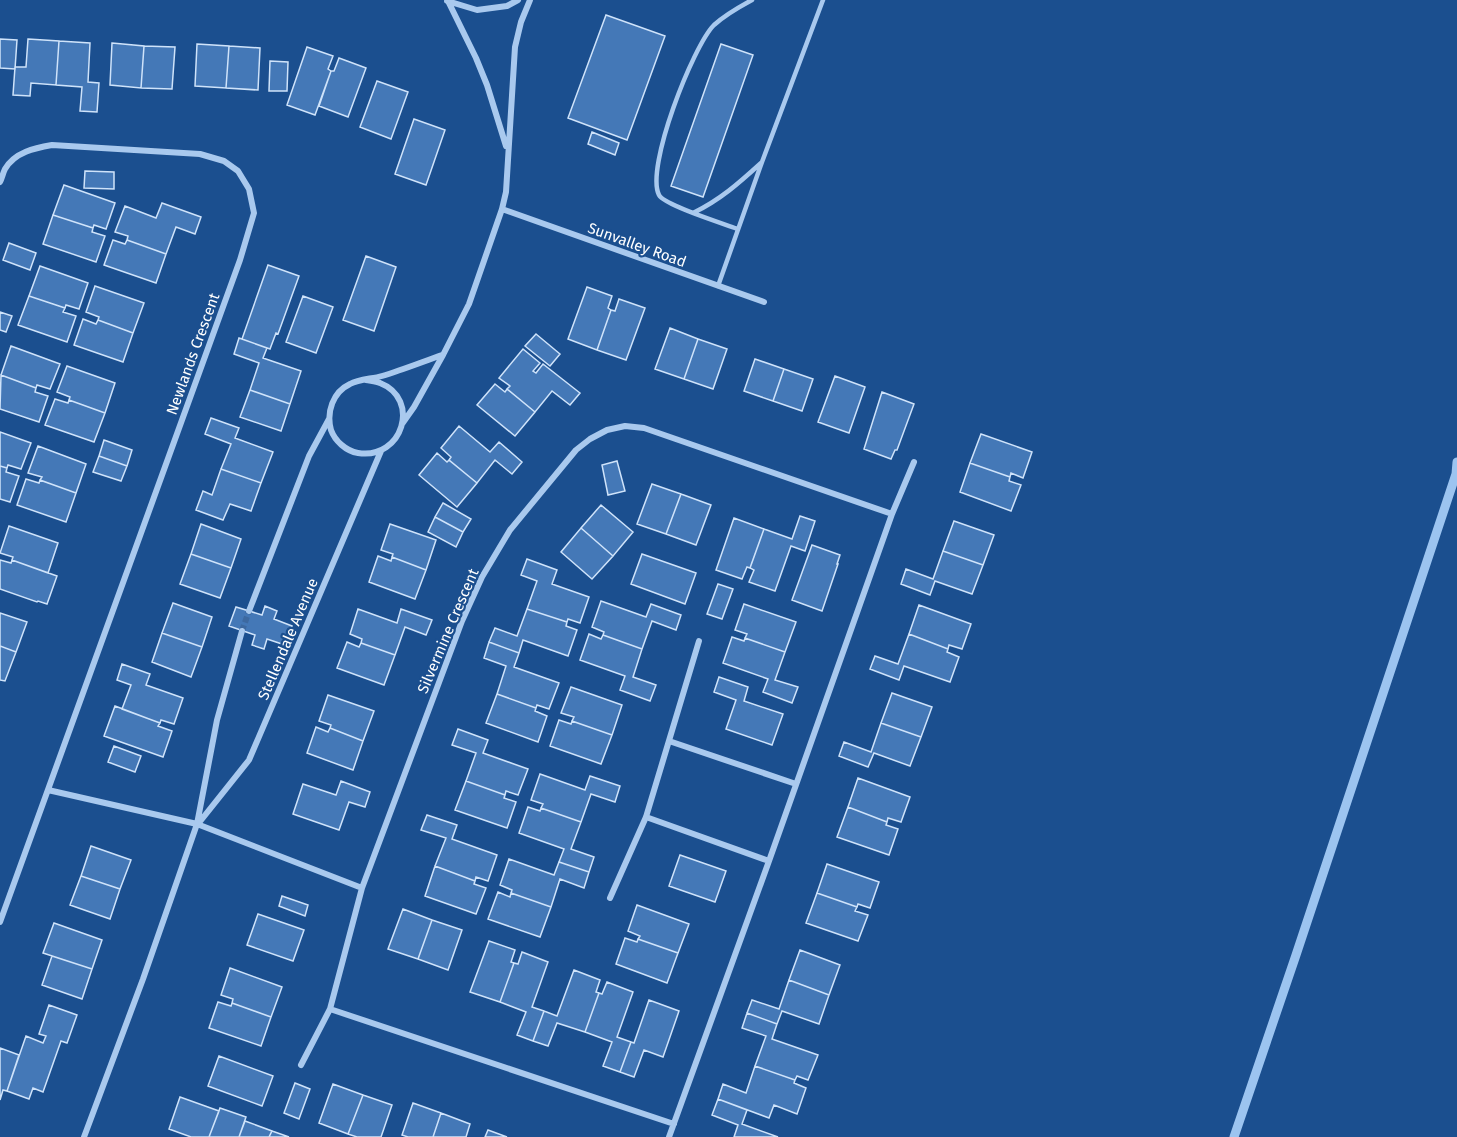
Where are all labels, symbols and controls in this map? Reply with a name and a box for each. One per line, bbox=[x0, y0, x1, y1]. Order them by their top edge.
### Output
street label: Sunvalley Road bbox=[585, 219, 689, 271]
street label: Newlands Crescent bbox=[163, 290, 224, 417]
street label: Silvermine Crescent bbox=[414, 565, 483, 696]
street label: Stellendale Avenue bbox=[254, 575, 322, 703]

